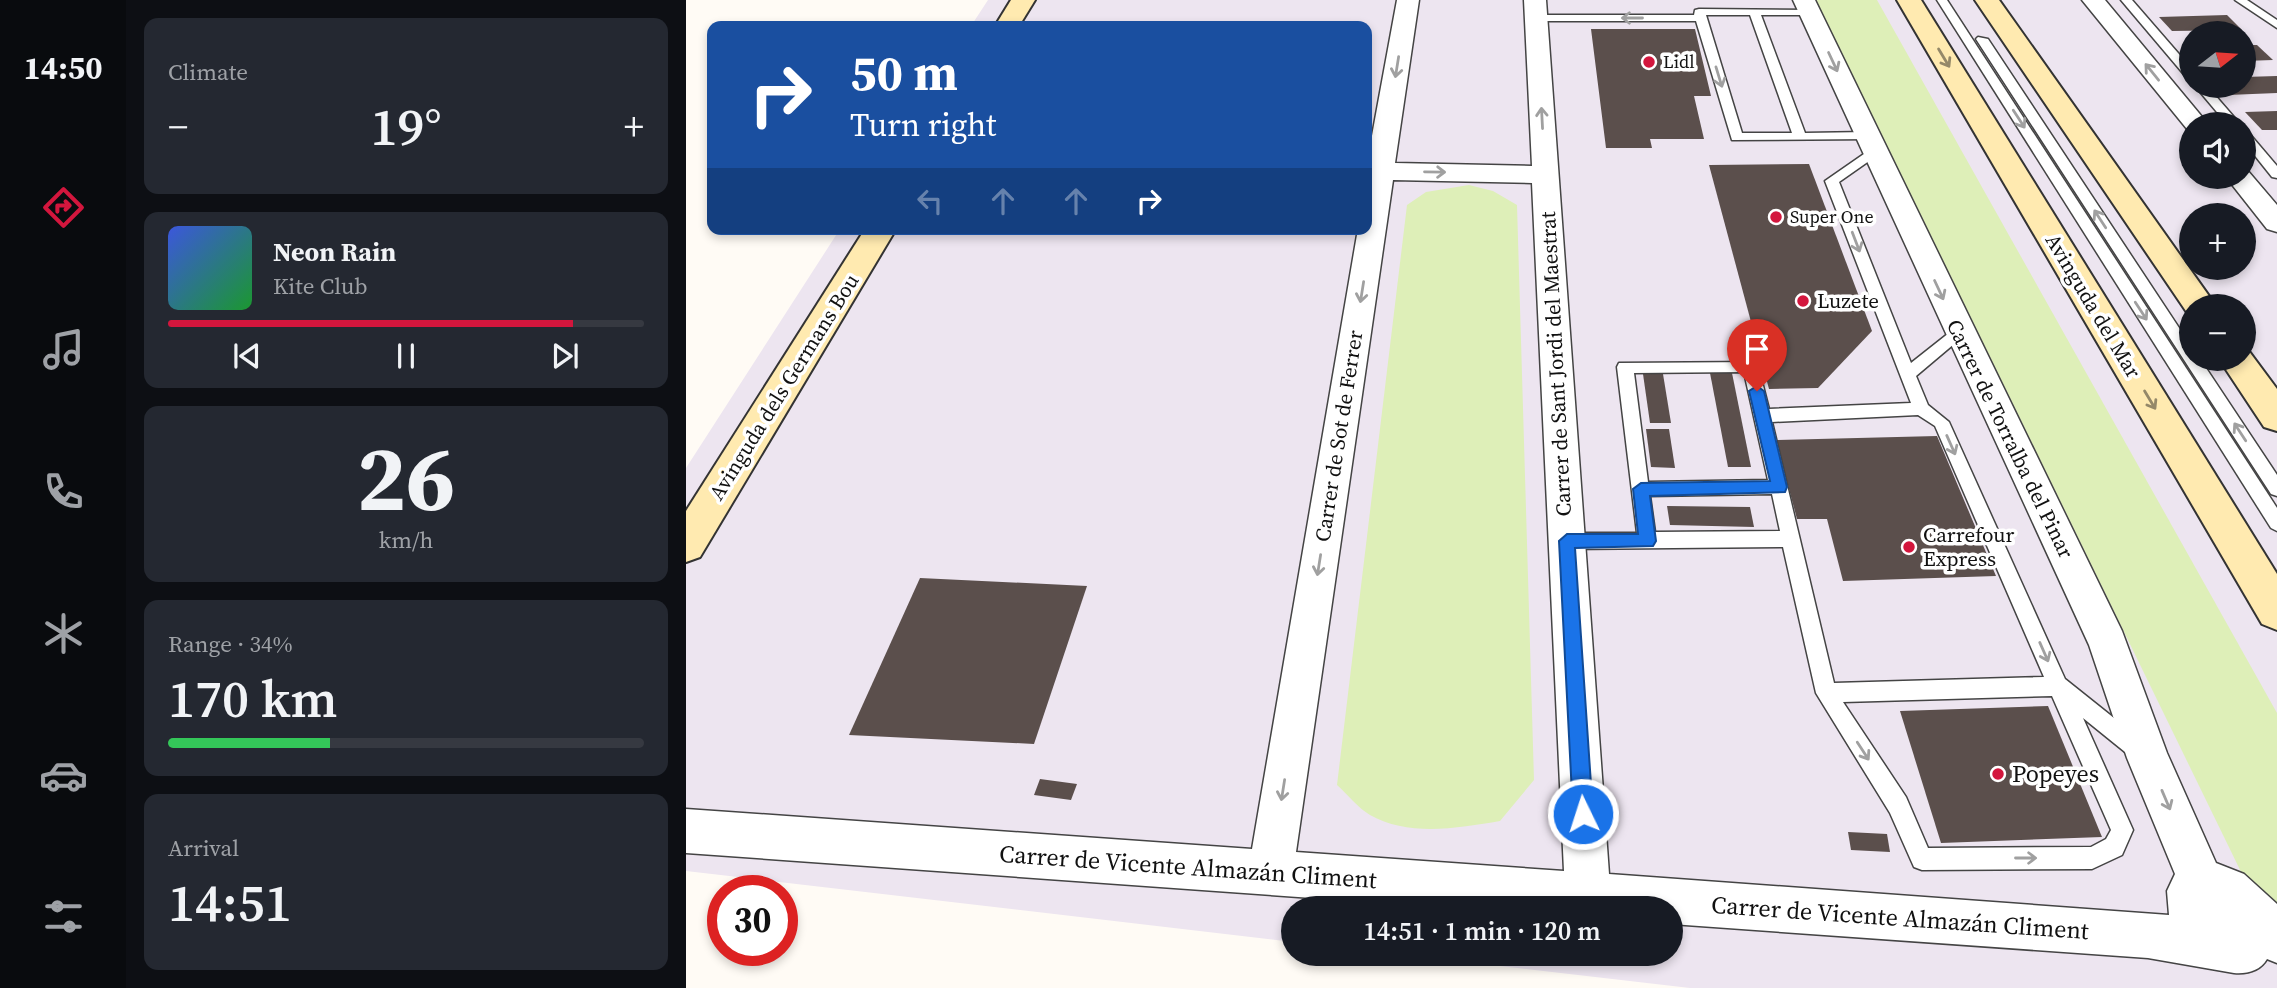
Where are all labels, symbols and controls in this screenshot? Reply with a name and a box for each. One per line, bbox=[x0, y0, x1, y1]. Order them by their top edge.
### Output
one-way arrow bbox=[1621, 11, 1644, 25]
north arrow bbox=[2179, 21, 2256, 98]
map controls bbox=[2179, 21, 2256, 371]
text: 50 m bbox=[850, 39, 958, 106]
text: 14:50 bbox=[24, 46, 102, 90]
one-way arrow bbox=[1938, 48, 1952, 68]
icon: right bbox=[735, 49, 826, 140]
place label: Lidl bbox=[1663, 49, 1695, 74]
one-way arrow bbox=[1826, 51, 1840, 72]
marker: Lidl bbox=[1641, 54, 1657, 70]
text: Climate bbox=[168, 56, 248, 88]
one-way arrow bbox=[1390, 56, 1403, 78]
one-way arrow bbox=[2145, 63, 2160, 81]
one-way arrow bbox=[1713, 66, 1726, 88]
text: 19° bbox=[370, 91, 442, 162]
text: − bbox=[168, 101, 188, 153]
text: + bbox=[624, 101, 644, 153]
text: Turn right bbox=[850, 103, 996, 147]
one-way arrow bbox=[1535, 107, 1548, 130]
one-way arrow bbox=[2012, 109, 2026, 129]
button: sound bbox=[2179, 112, 2256, 189]
one-way arrow bbox=[1423, 166, 1446, 179]
icon: left bbox=[911, 182, 949, 220]
icon: ahead bbox=[984, 182, 1022, 220]
icon: ahead bbox=[1057, 182, 1095, 220]
icon: right bbox=[1130, 182, 1168, 220]
icon: directions bbox=[39, 183, 88, 232]
button: + bbox=[2179, 203, 2256, 280]
place label: Super One bbox=[1790, 204, 1874, 229]
marker: Super One bbox=[1768, 209, 1784, 225]
one-way arrow bbox=[2092, 209, 2106, 229]
street label: Carrer de Sant Jordi del Maestrat bbox=[1533, 211, 1578, 517]
street label: Avinguda del Mar bbox=[2039, 228, 2148, 384]
one-way arrow bbox=[1851, 231, 1864, 253]
text: Neon Rain bbox=[273, 234, 396, 270]
street label: Avinguda dels Germans Bou bbox=[702, 268, 865, 506]
text: Kite Club bbox=[273, 270, 368, 302]
one-way arrow bbox=[1933, 279, 1946, 300]
one-way arrow bbox=[1355, 280, 1368, 303]
place label: Luzete bbox=[1817, 286, 1879, 315]
marker: Luzete bbox=[1795, 293, 1811, 309]
button: − bbox=[2179, 294, 2256, 371]
one-way arrow bbox=[2134, 301, 2149, 320]
street label: Carrer de Torralba del Pinar bbox=[1940, 314, 2081, 563]
pin bbox=[1727, 319, 1787, 391]
icon: music bbox=[39, 325, 88, 374]
street label: Carrer de Sot de Ferrer bbox=[1307, 328, 1370, 544]
icon: arrive bbox=[1738, 330, 1776, 368]
icon: previous bbox=[228, 337, 266, 375]
icon: pause bbox=[387, 337, 425, 375]
icon: next bbox=[546, 337, 584, 375]
one-way arrow bbox=[2143, 390, 2157, 410]
text: 26 bbox=[357, 416, 455, 540]
one-way arrow bbox=[2232, 422, 2246, 442]
one-way arrow bbox=[1945, 433, 1958, 455]
icon: phone bbox=[39, 467, 88, 516]
place label: Carrefour Express bbox=[1923, 520, 2015, 573]
text: km/h bbox=[379, 524, 433, 556]
marker: Carrefour Express bbox=[1901, 539, 1917, 555]
one-way arrow bbox=[1312, 553, 1325, 576]
icon: climate bbox=[39, 609, 88, 658]
text: Range · 34% bbox=[168, 628, 293, 660]
one-way arrow bbox=[2038, 641, 2051, 663]
text: 170 km bbox=[168, 663, 337, 734]
one-way arrow bbox=[1856, 740, 1870, 760]
icon: car bbox=[39, 751, 88, 800]
place label: Popeyes bbox=[2012, 757, 2099, 790]
marker: Popeyes bbox=[1990, 766, 2006, 782]
position arrow bbox=[1546, 777, 1620, 851]
one-way arrow bbox=[1276, 778, 1289, 801]
one-way arrow bbox=[2160, 789, 2173, 810]
text: Arrival bbox=[168, 832, 239, 864]
street label: Carrer de Vicente Almazán Climent bbox=[998, 837, 1378, 896]
one-way arrow bbox=[2014, 851, 2037, 865]
text: 14:51 bbox=[168, 867, 292, 938]
speed limit sign: 30 bbox=[707, 875, 798, 966]
street label: Carrer de Vicente Almazán Climent bbox=[1710, 888, 2090, 947]
icon: filters bbox=[39, 892, 88, 941]
text: 14:51 · 1 min · 120 m bbox=[1363, 913, 1601, 949]

